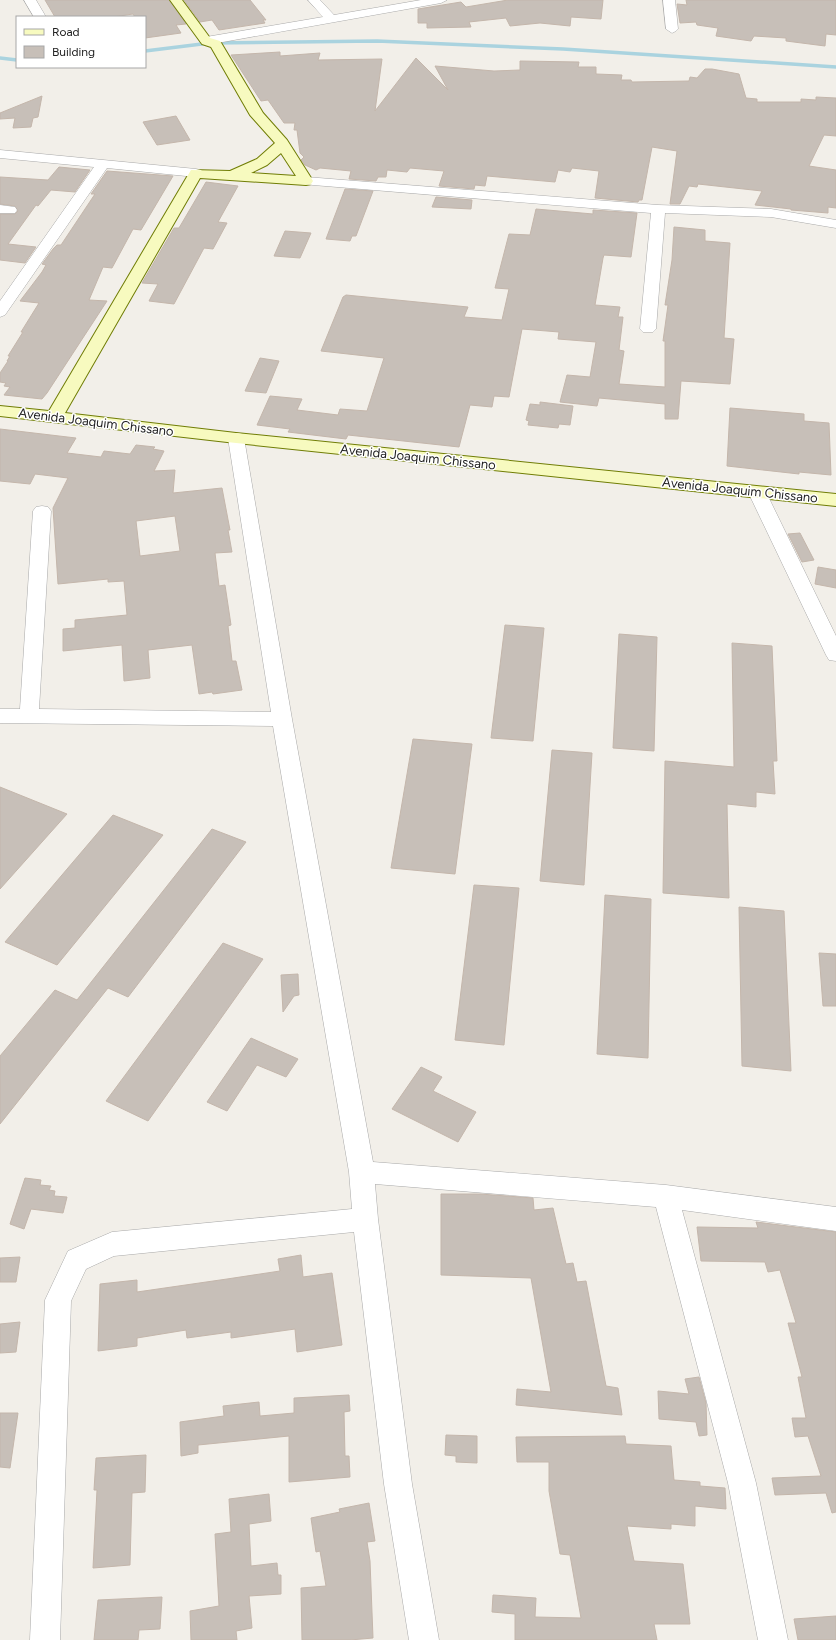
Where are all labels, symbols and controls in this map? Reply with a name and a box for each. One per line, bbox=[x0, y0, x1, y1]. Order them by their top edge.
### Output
legend bbox=[16, 16, 146, 68]
text: Road bbox=[52, 25, 80, 39]
text: Building bbox=[52, 45, 95, 59]
street label: Avenida Joaquim Chissano bbox=[18, 405, 174, 439]
street label: Avenida Joaquim Chissano bbox=[340, 441, 496, 473]
street label: Avenida Joaquim Chissano bbox=[662, 474, 818, 506]

